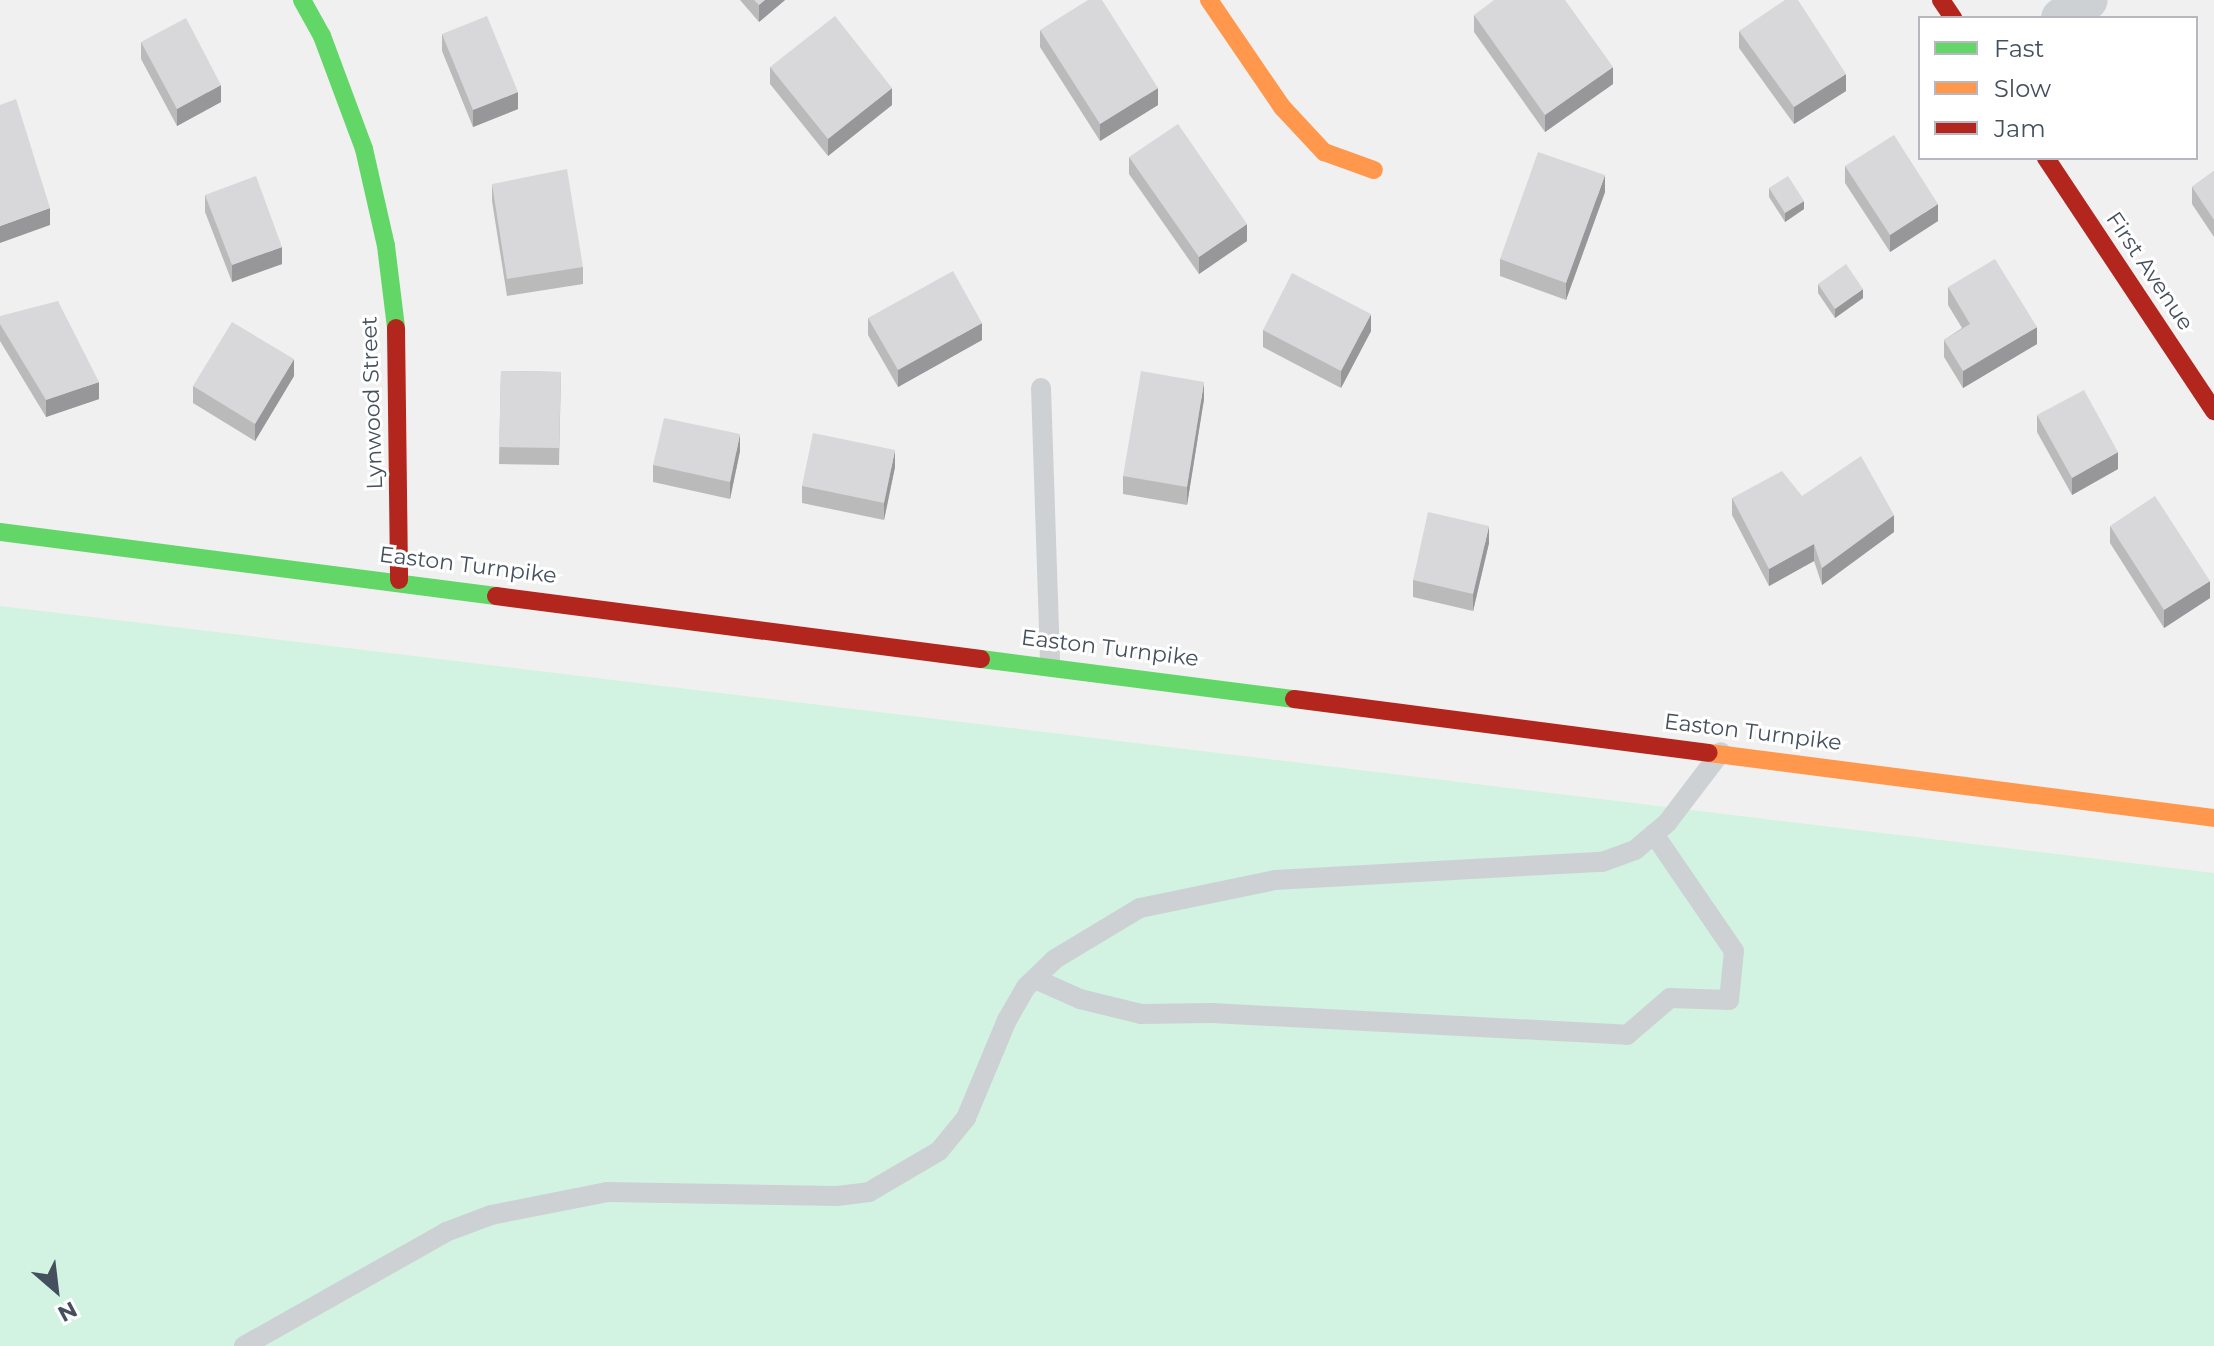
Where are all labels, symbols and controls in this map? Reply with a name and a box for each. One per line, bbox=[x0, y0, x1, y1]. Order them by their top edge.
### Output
legend bbox=[1918, 16, 2198, 160]
text: Fast bbox=[1994, 34, 2044, 63]
text: Slow bbox=[1994, 74, 2051, 103]
text: Jam bbox=[1994, 114, 2046, 143]
street label: First Avenue bbox=[2101, 207, 2199, 335]
street label: Lynwood Street bbox=[356, 316, 388, 490]
street label: Easton Turnpike bbox=[378, 541, 558, 589]
street label: Easton Turnpike bbox=[1020, 624, 1200, 672]
street label: Easton Turnpike bbox=[1663, 708, 1843, 756]
north arrow bbox=[16, 1250, 96, 1330]
text: N bbox=[53, 1296, 82, 1328]

